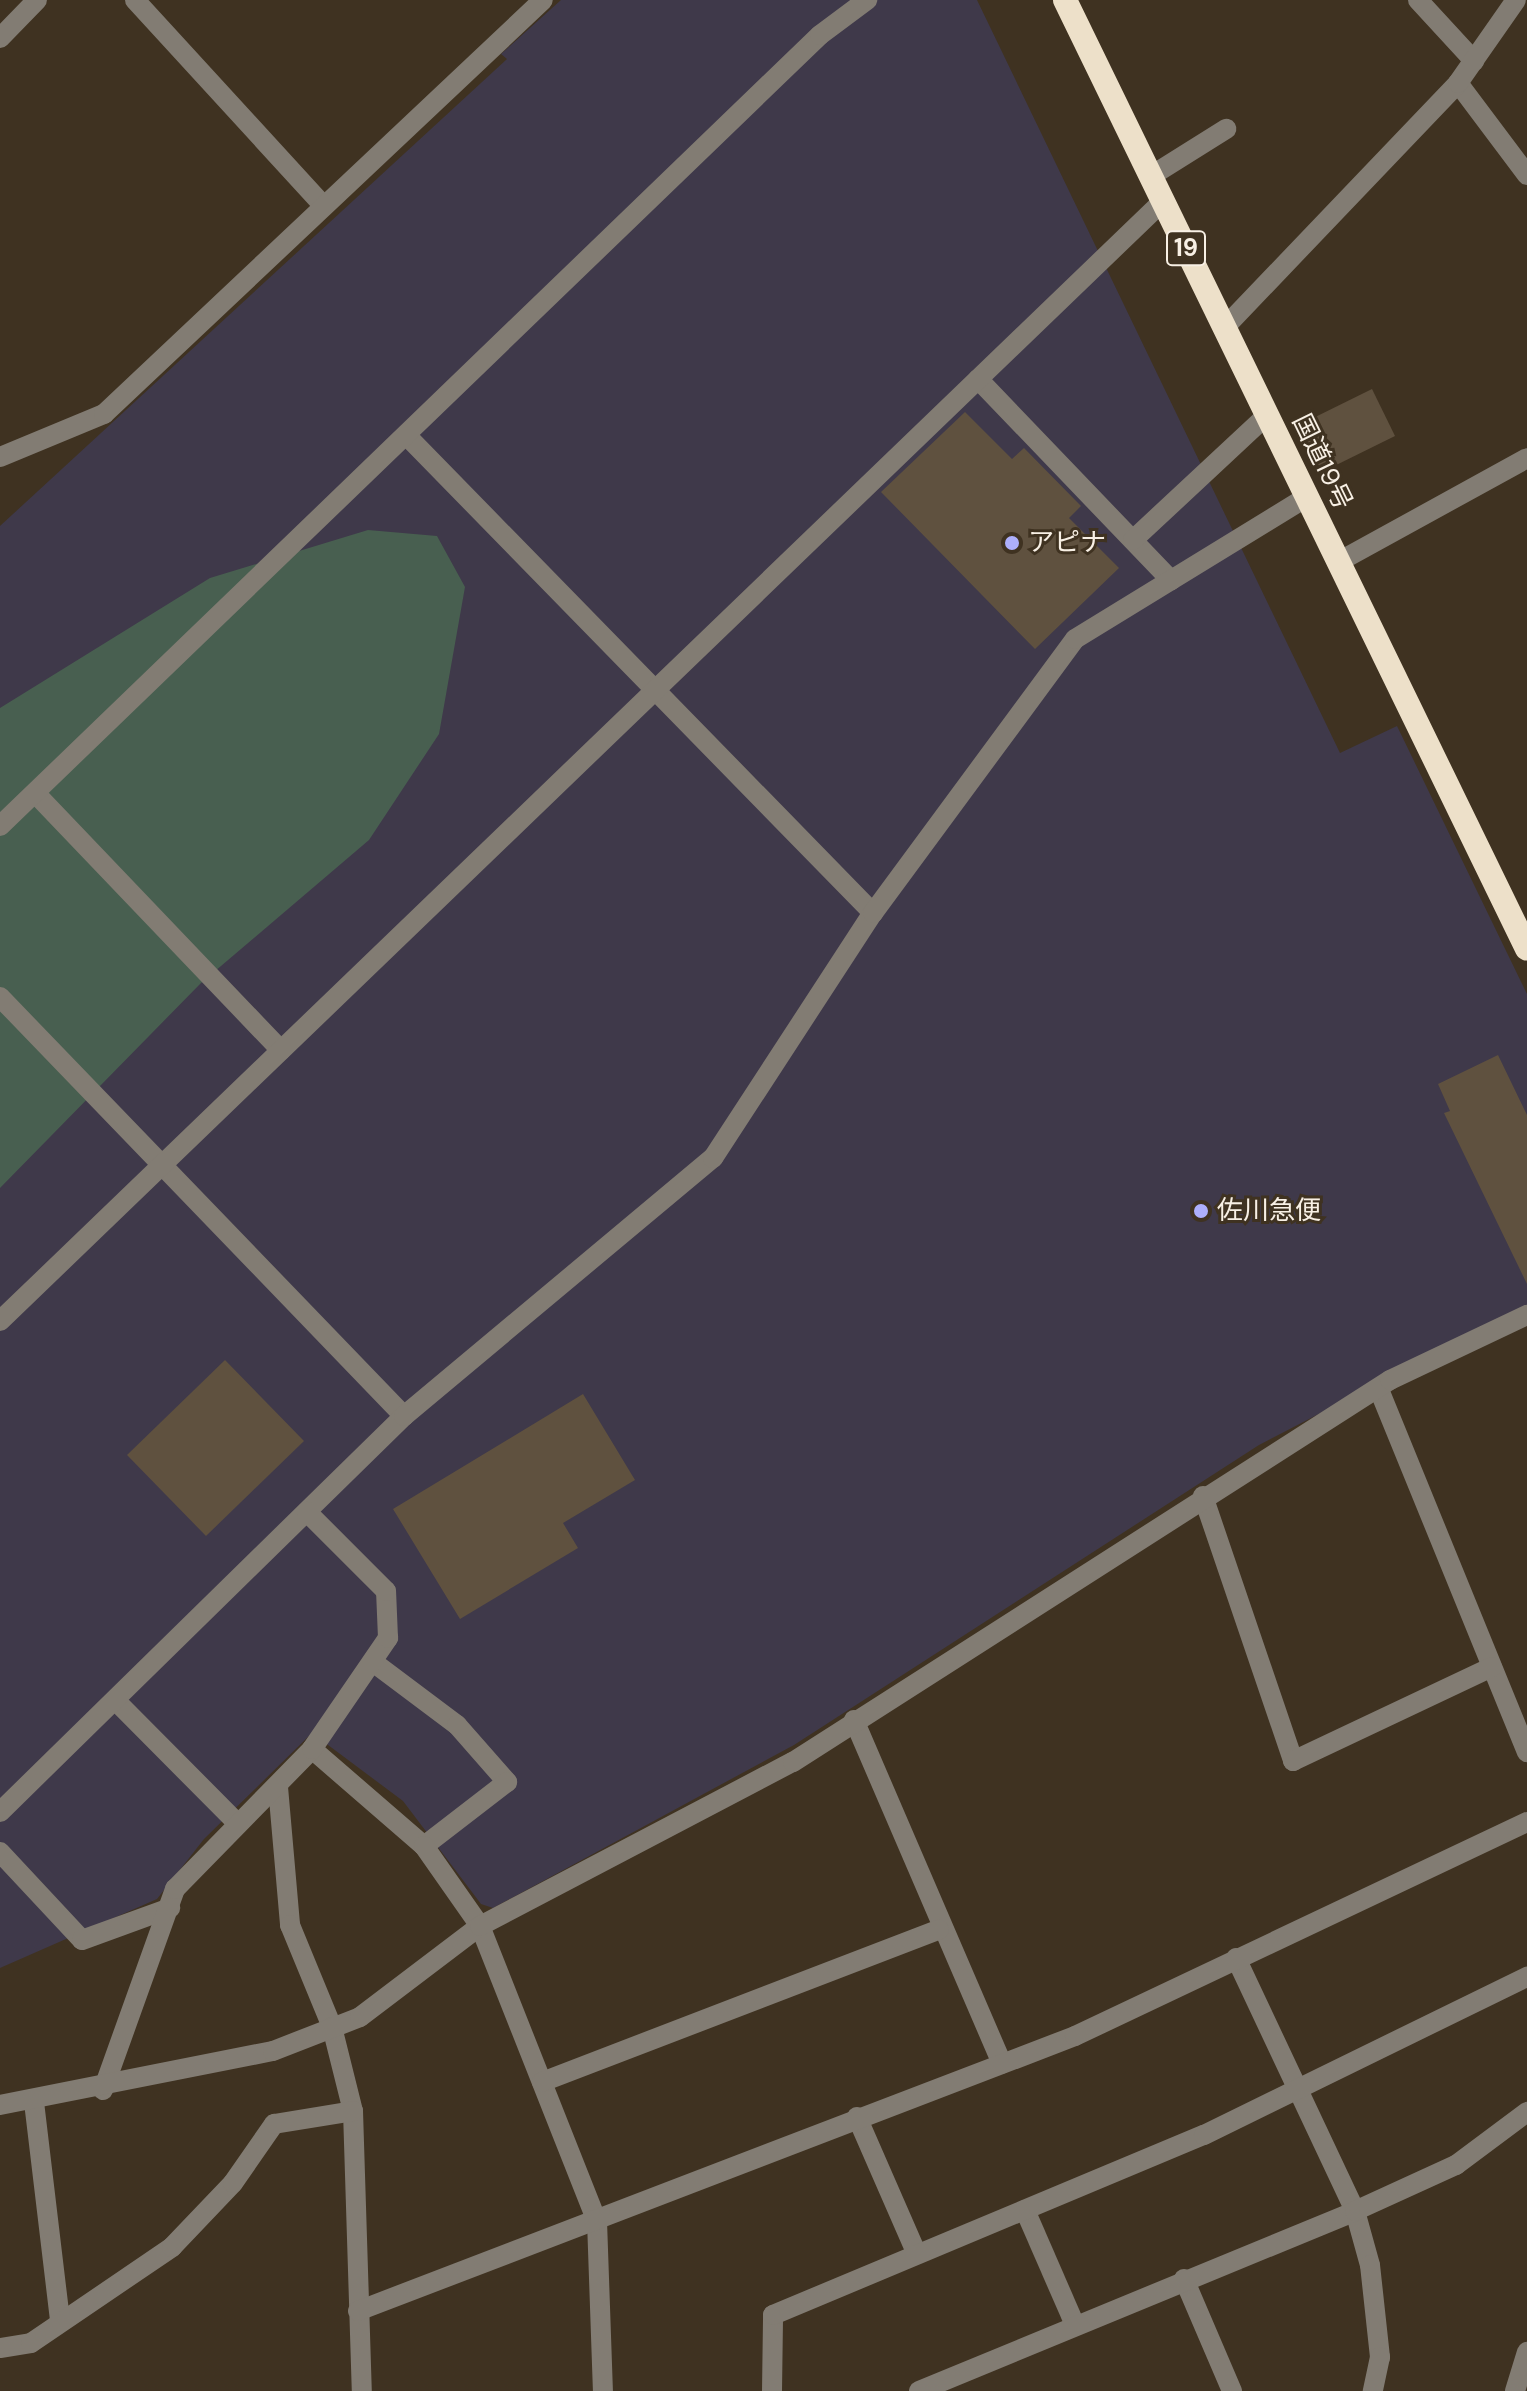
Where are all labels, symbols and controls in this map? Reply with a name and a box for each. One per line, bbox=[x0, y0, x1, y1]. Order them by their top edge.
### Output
road number: 19 bbox=[1166, 228, 1206, 268]
street label: 国道19号 bbox=[1286, 409, 1358, 515]
place label: アピナ bbox=[1028, 527, 1106, 559]
marker: アピナ bbox=[1003, 534, 1021, 552]
place label: 佐川急便 bbox=[1217, 1195, 1321, 1227]
marker: 佐川急便 bbox=[1192, 1202, 1210, 1220]

